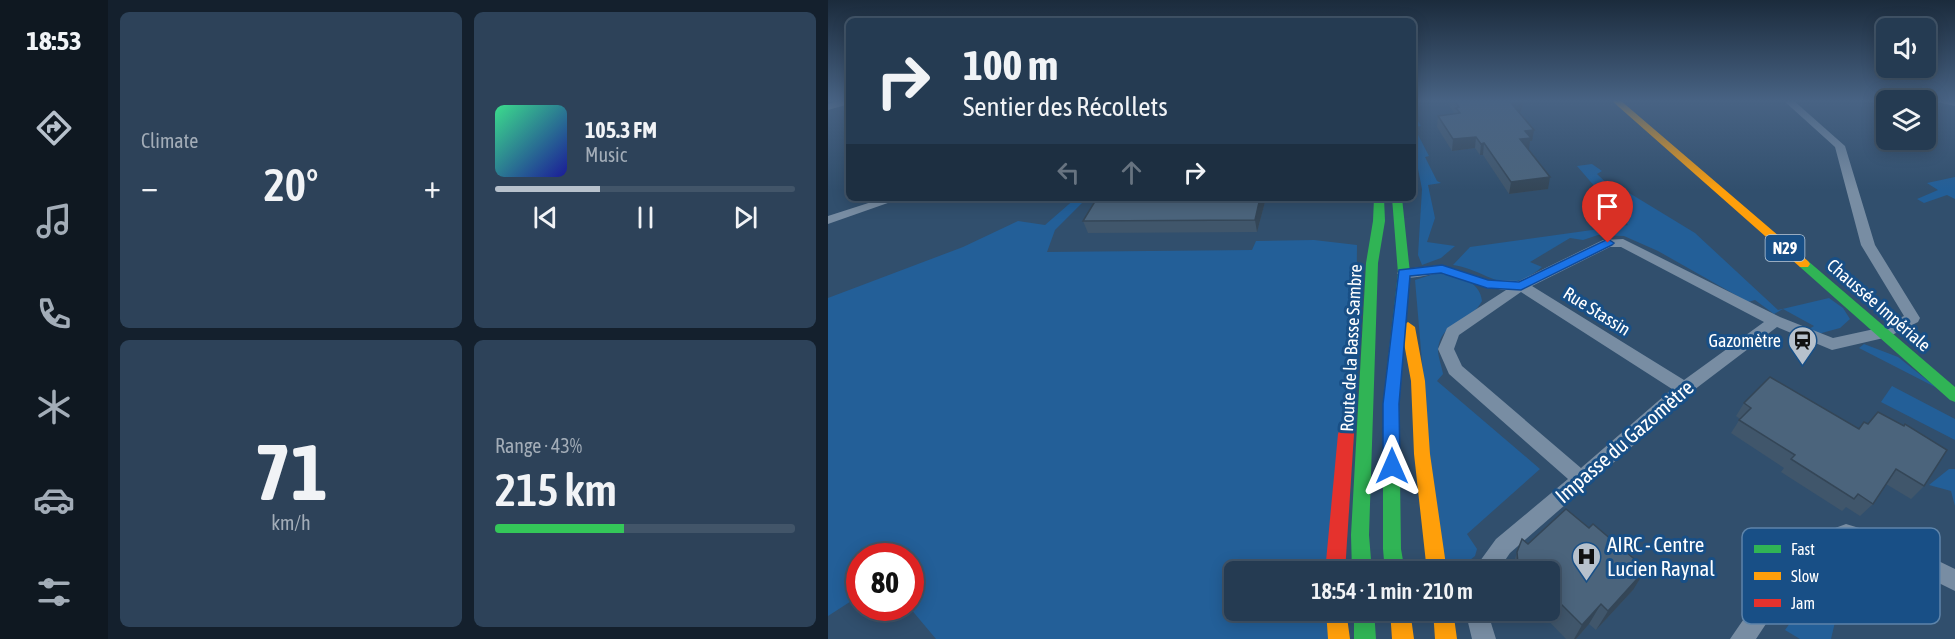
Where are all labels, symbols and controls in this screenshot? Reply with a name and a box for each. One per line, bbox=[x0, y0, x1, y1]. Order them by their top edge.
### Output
map controls bbox=[1876, 18, 1936, 150]
button: sound bbox=[1876, 18, 1936, 78]
text: 18:53 bbox=[26, 25, 82, 56]
text: 100 m bbox=[963, 41, 1058, 89]
icon: right bbox=[864, 42, 942, 120]
button: layers bbox=[1876, 90, 1936, 150]
text: Sentier des Récollets bbox=[963, 91, 1168, 122]
icon: directions bbox=[33, 107, 75, 149]
text: 105.3 FM bbox=[585, 117, 657, 143]
text: Climate bbox=[141, 129, 198, 152]
text: Music bbox=[585, 143, 627, 166]
icon: left bbox=[1052, 156, 1085, 189]
icon: ahead bbox=[1115, 156, 1148, 189]
icon: right bbox=[1178, 156, 1211, 189]
text: 20° bbox=[264, 159, 318, 211]
text: − bbox=[141, 167, 158, 205]
text: + bbox=[424, 167, 441, 205]
pin bbox=[1582, 181, 1633, 243]
icon: arrive bbox=[1591, 190, 1624, 223]
icon: music bbox=[33, 200, 75, 242]
icon: previous bbox=[529, 201, 562, 234]
icon: pause bbox=[629, 201, 662, 234]
icon: next bbox=[729, 201, 762, 234]
road number: N29 bbox=[1766, 235, 1804, 261]
street label: Chaussée Impériale bbox=[1823, 254, 1935, 356]
street label: Route de la Basse Sambre bbox=[1336, 264, 1366, 432]
street label: Rue Stassin bbox=[1560, 282, 1634, 340]
icon: phone bbox=[33, 293, 75, 335]
station icon: Gazomètre bbox=[1786, 324, 1818, 366]
place label: Gazomètre bbox=[1709, 330, 1781, 351]
street label: Impasse du Gazomètre bbox=[1550, 375, 1698, 507]
icon: climate bbox=[33, 386, 75, 428]
text: 71 bbox=[254, 427, 328, 517]
text: Range · 43% bbox=[495, 434, 582, 457]
position arrow bbox=[1360, 434, 1424, 498]
text: 215 km bbox=[495, 464, 617, 516]
icon: car bbox=[33, 479, 75, 521]
text: km/h bbox=[271, 511, 311, 534]
legend bbox=[1742, 528, 1940, 624]
place label: AIRC - Centre Lucien Raynal bbox=[1607, 532, 1715, 580]
hospital icon: AIRC - Centre Lucien Raynal bbox=[1570, 540, 1602, 582]
text: Fast bbox=[1791, 540, 1815, 558]
speed limit sign: 80 bbox=[846, 543, 924, 621]
text: Slow bbox=[1791, 567, 1819, 585]
icon: filters bbox=[33, 571, 75, 613]
text: 18:54 · 1 min · 210 m bbox=[1311, 578, 1473, 604]
text: Jam bbox=[1791, 594, 1815, 612]

